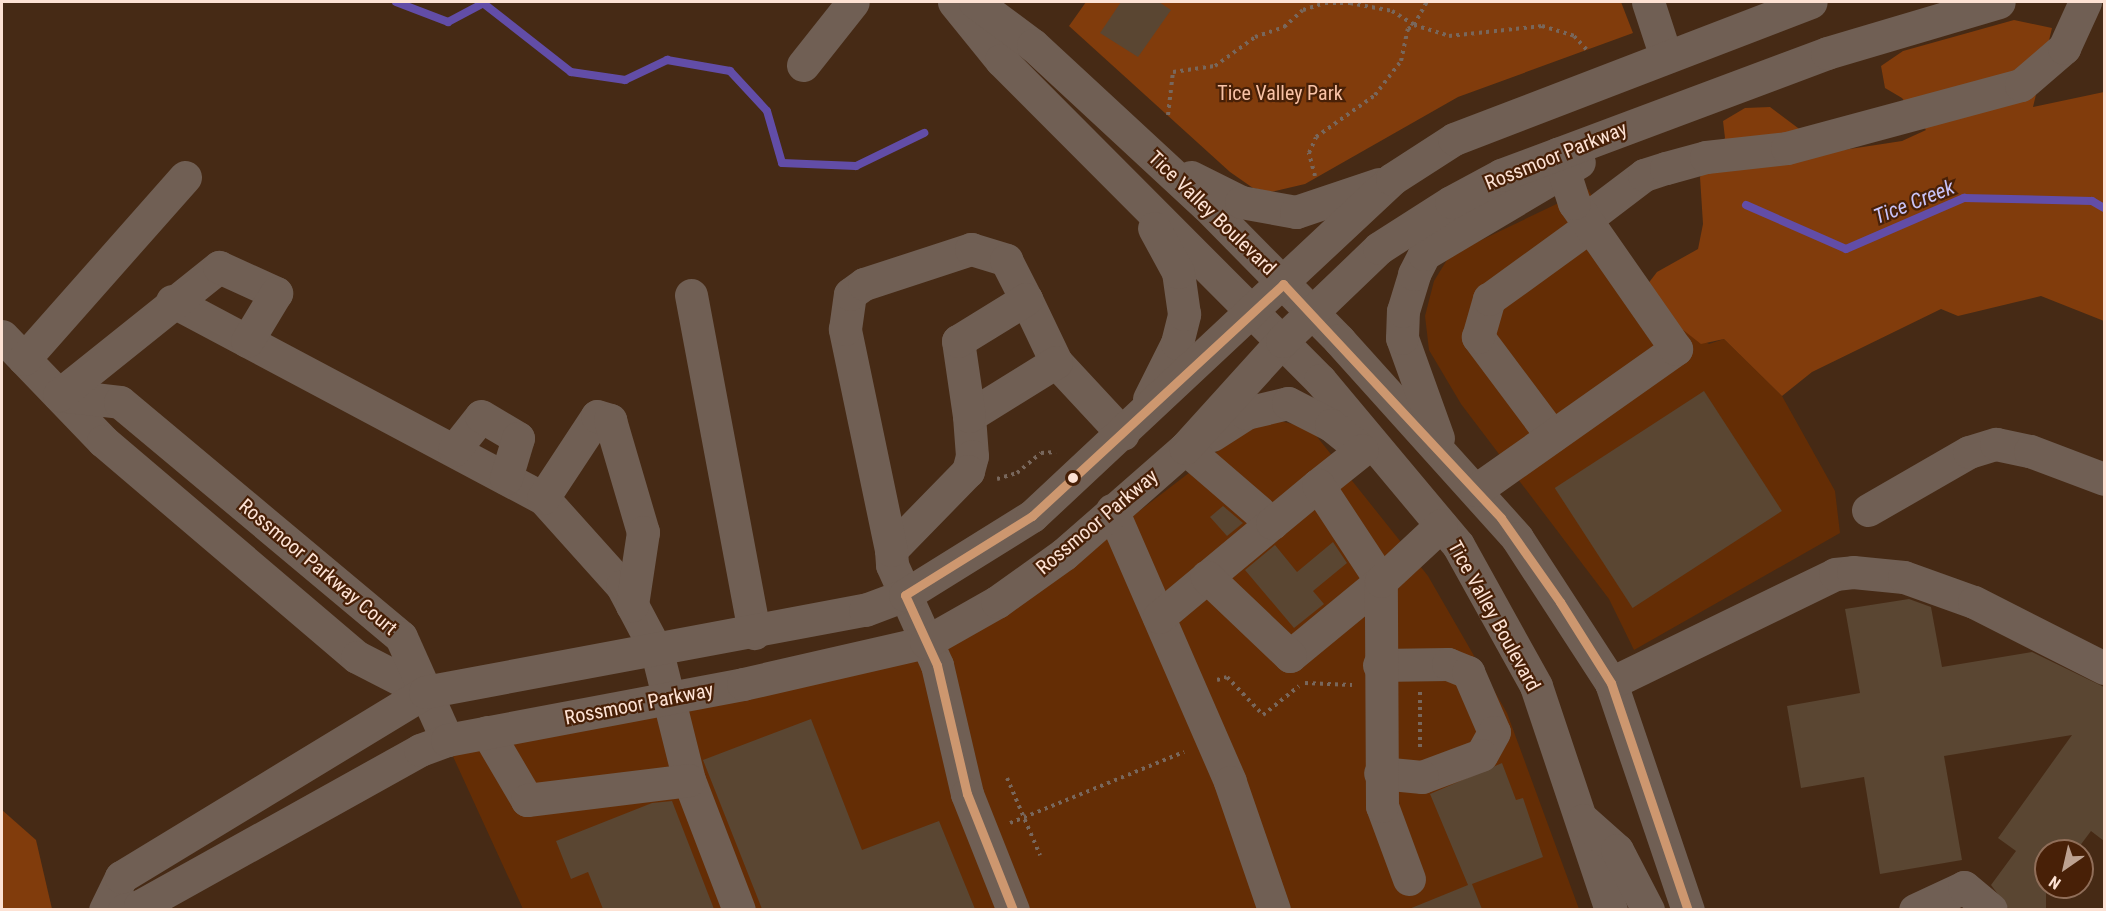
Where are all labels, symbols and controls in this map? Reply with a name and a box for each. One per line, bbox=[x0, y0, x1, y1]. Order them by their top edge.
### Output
park label: Tice Valley Park bbox=[1217, 81, 1343, 105]
street label: Rossmoor Parkway bbox=[1481, 117, 1631, 195]
street label: Tice Valley Boulevard bbox=[1143, 146, 1281, 280]
water label: Tice Creek bbox=[1870, 174, 1958, 230]
street label: Rossmoor Parkway bbox=[1031, 464, 1163, 580]
unlabelled marker bbox=[1067, 472, 1079, 484]
street label: Rossmoor Parkway Court bbox=[234, 494, 402, 640]
street label: Tice Valley Boulevard bbox=[1443, 537, 1545, 695]
street label: Rossmoor Parkway bbox=[563, 678, 715, 730]
north arrow bbox=[2034, 839, 2094, 899]
text: N bbox=[2045, 872, 2064, 893]

